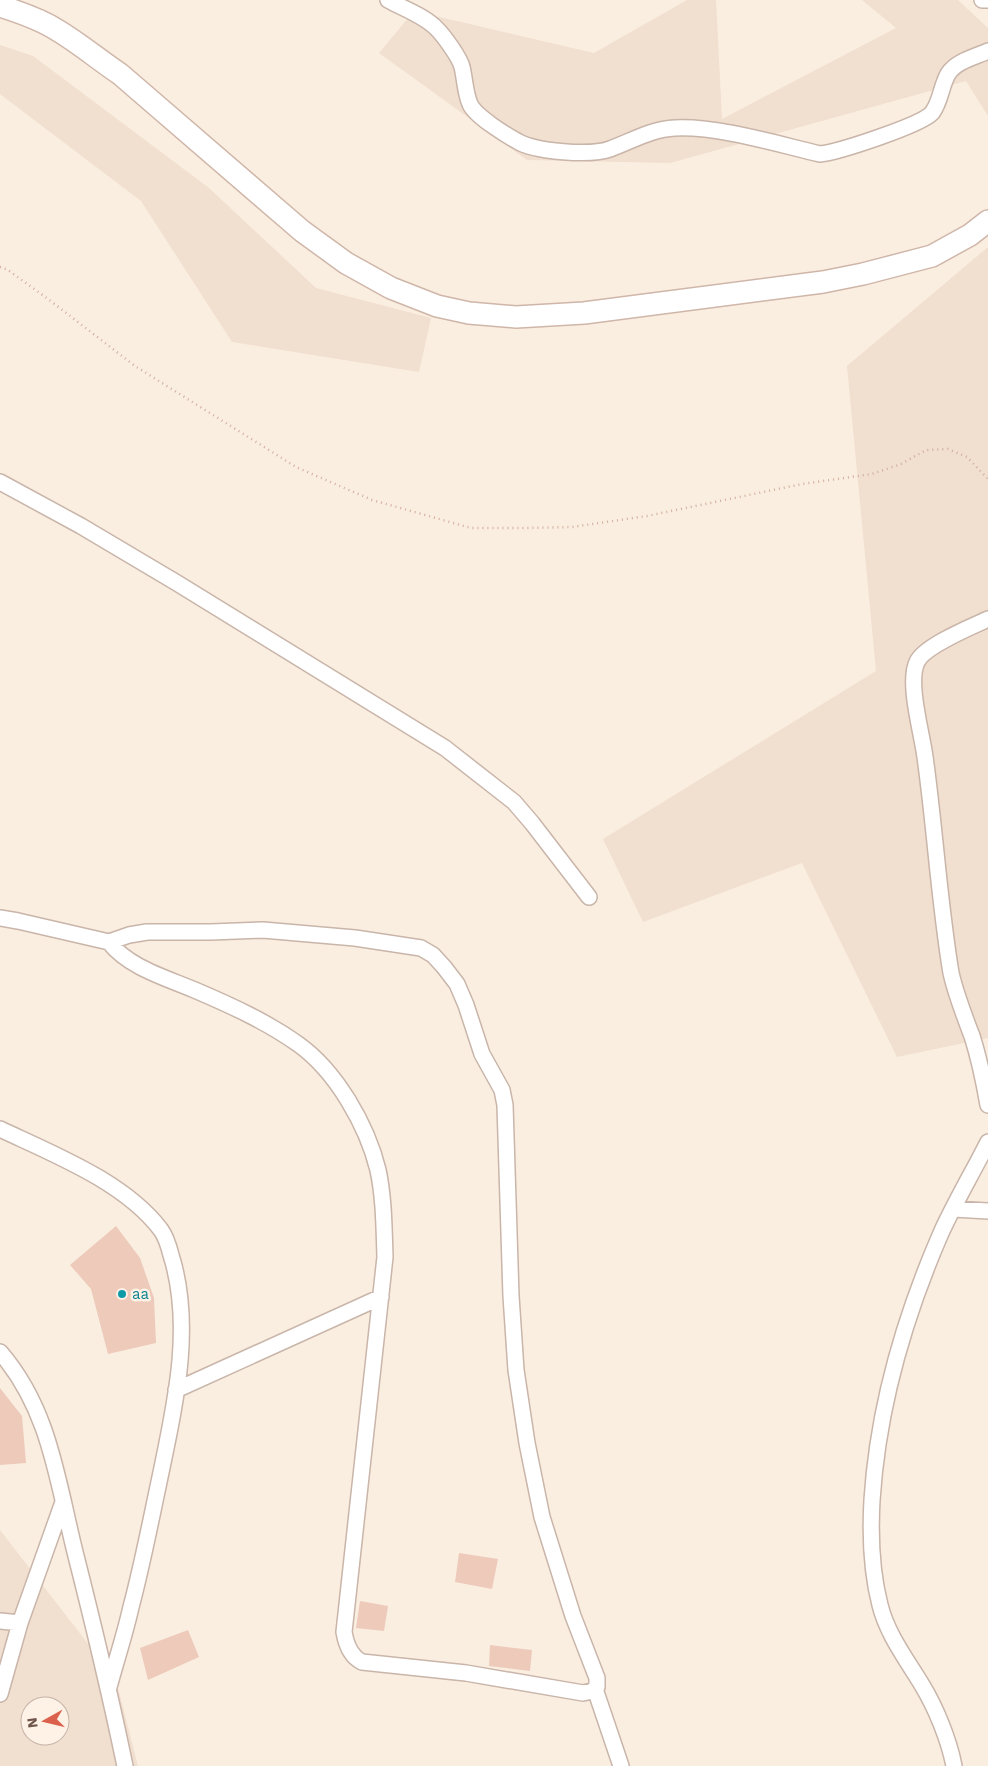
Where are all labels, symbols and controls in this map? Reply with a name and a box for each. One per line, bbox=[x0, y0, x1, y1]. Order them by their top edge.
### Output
place label: aa bbox=[132, 1285, 149, 1303]
marker: aa bbox=[116, 1288, 128, 1300]
north arrow bbox=[20, 1696, 70, 1746]
text: N bbox=[23, 1717, 41, 1729]

